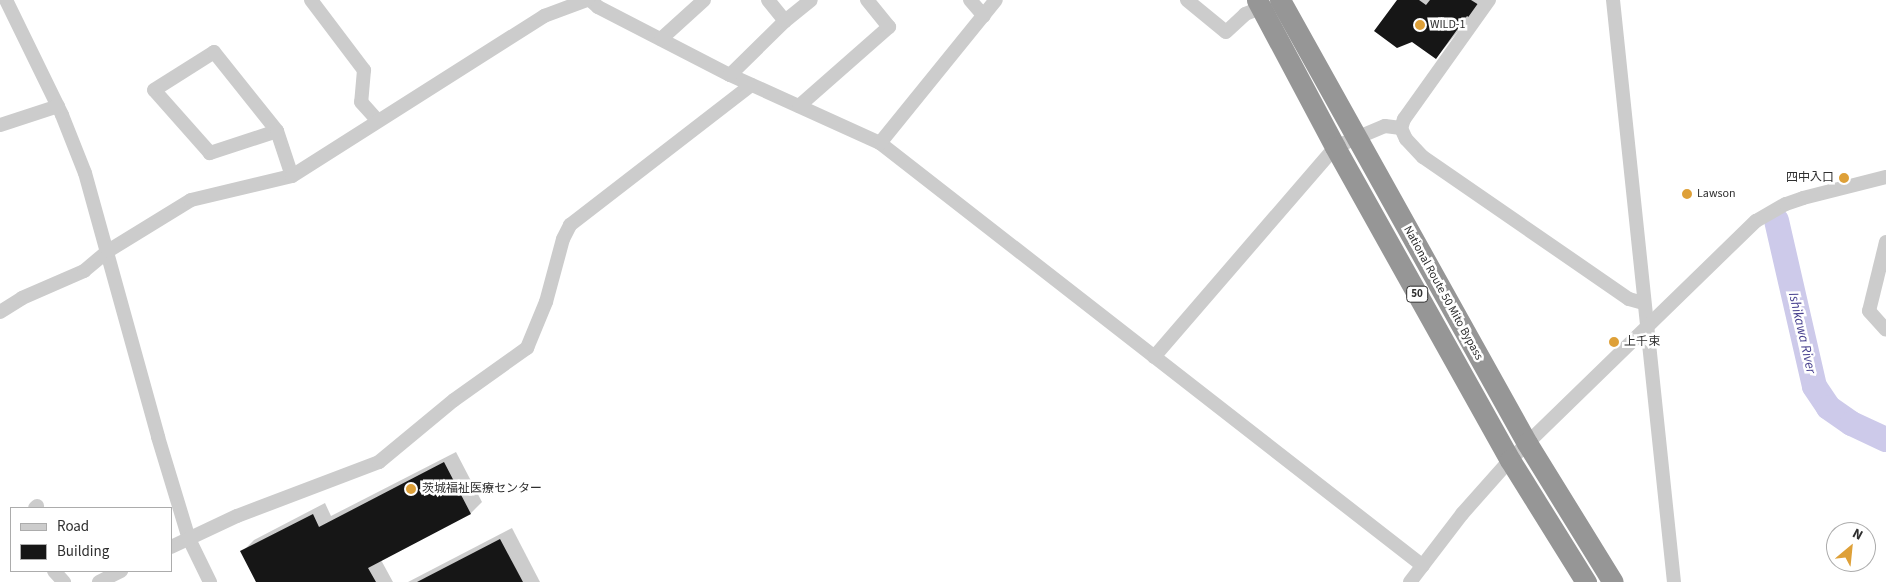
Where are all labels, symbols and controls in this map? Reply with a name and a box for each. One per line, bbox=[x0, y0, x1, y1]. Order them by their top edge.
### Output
place label: WILD-1 bbox=[1430, 18, 1465, 32]
marker: WILD-1 bbox=[1414, 19, 1426, 31]
place label: 四中入口 bbox=[1786, 171, 1834, 185]
marker: 四中入口 bbox=[1838, 172, 1850, 184]
place label: Lawson bbox=[1697, 187, 1736, 201]
marker: Lawson bbox=[1681, 188, 1693, 200]
street label: National Route 50 Mito Bypass bbox=[1400, 223, 1486, 363]
road number: 50 bbox=[1406, 286, 1428, 302]
water label: Ishikawa River bbox=[1785, 291, 1819, 375]
place label: 上千束 bbox=[1624, 335, 1660, 349]
marker: 上千束 bbox=[1608, 336, 1620, 348]
marker: 茨城福祉医療センター bbox=[404, 482, 418, 496]
place label: 茨城福祉医療センター bbox=[422, 482, 542, 496]
legend bbox=[10, 507, 172, 572]
text: Road bbox=[57, 516, 89, 537]
north arrow bbox=[1826, 522, 1876, 572]
text: N bbox=[1849, 524, 1866, 546]
text: Building bbox=[57, 541, 109, 562]

